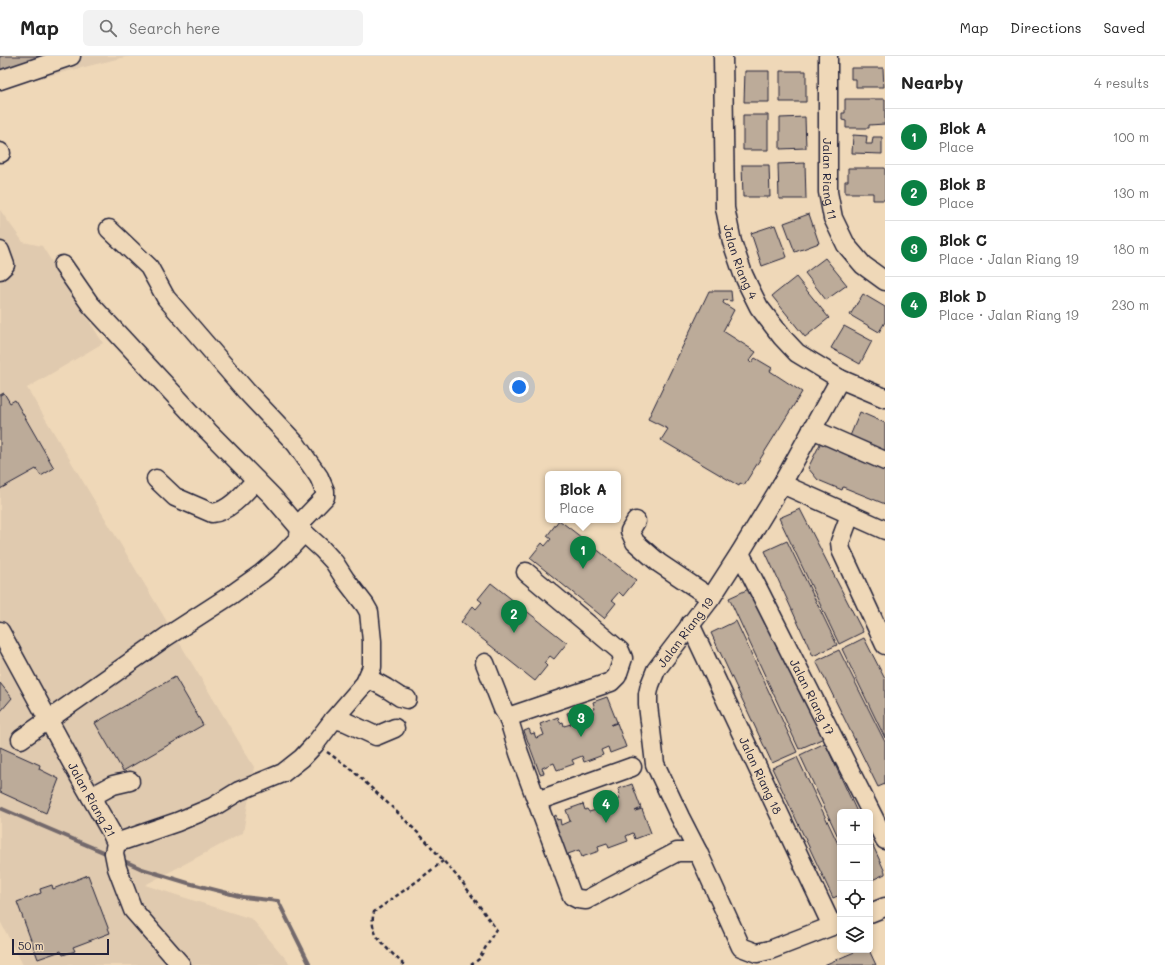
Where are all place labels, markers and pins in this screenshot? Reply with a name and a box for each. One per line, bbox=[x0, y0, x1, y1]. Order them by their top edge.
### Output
pin: 1 bbox=[570, 536, 596, 569]
pin: 2 bbox=[501, 600, 527, 633]
pin: 3 bbox=[568, 704, 594, 737]
pin: 4 bbox=[593, 790, 619, 823]

